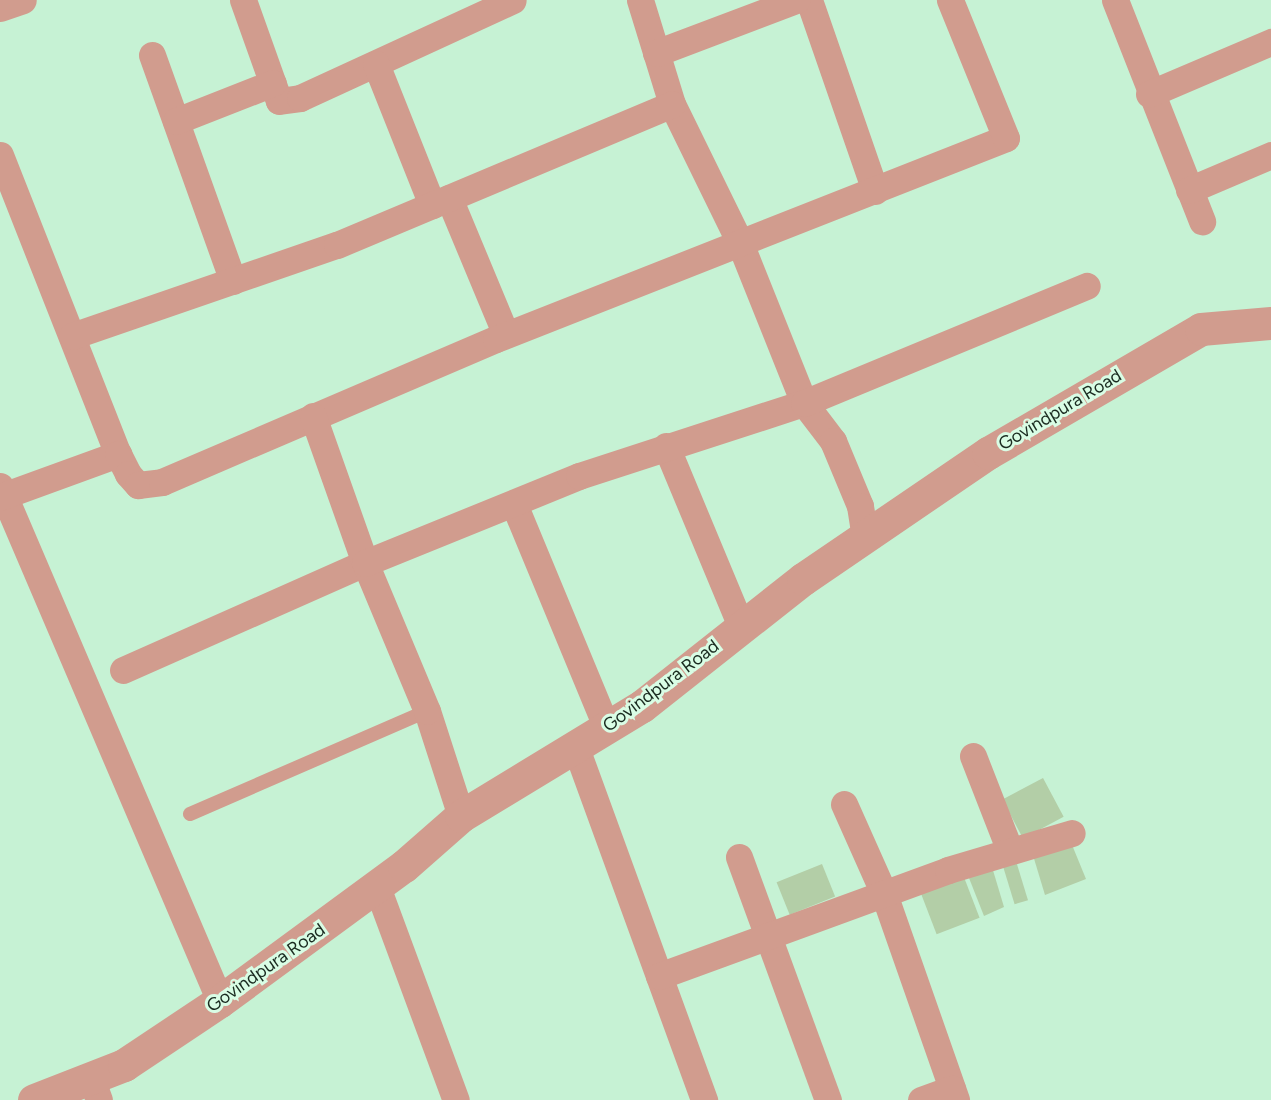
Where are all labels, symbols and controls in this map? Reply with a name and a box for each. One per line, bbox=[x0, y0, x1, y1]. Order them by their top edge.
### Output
street label: Govindpura Road bbox=[995, 365, 1125, 455]
street label: Govindpura Road bbox=[599, 635, 723, 737]
street label: Govindpura Road bbox=[203, 919, 329, 1017]

